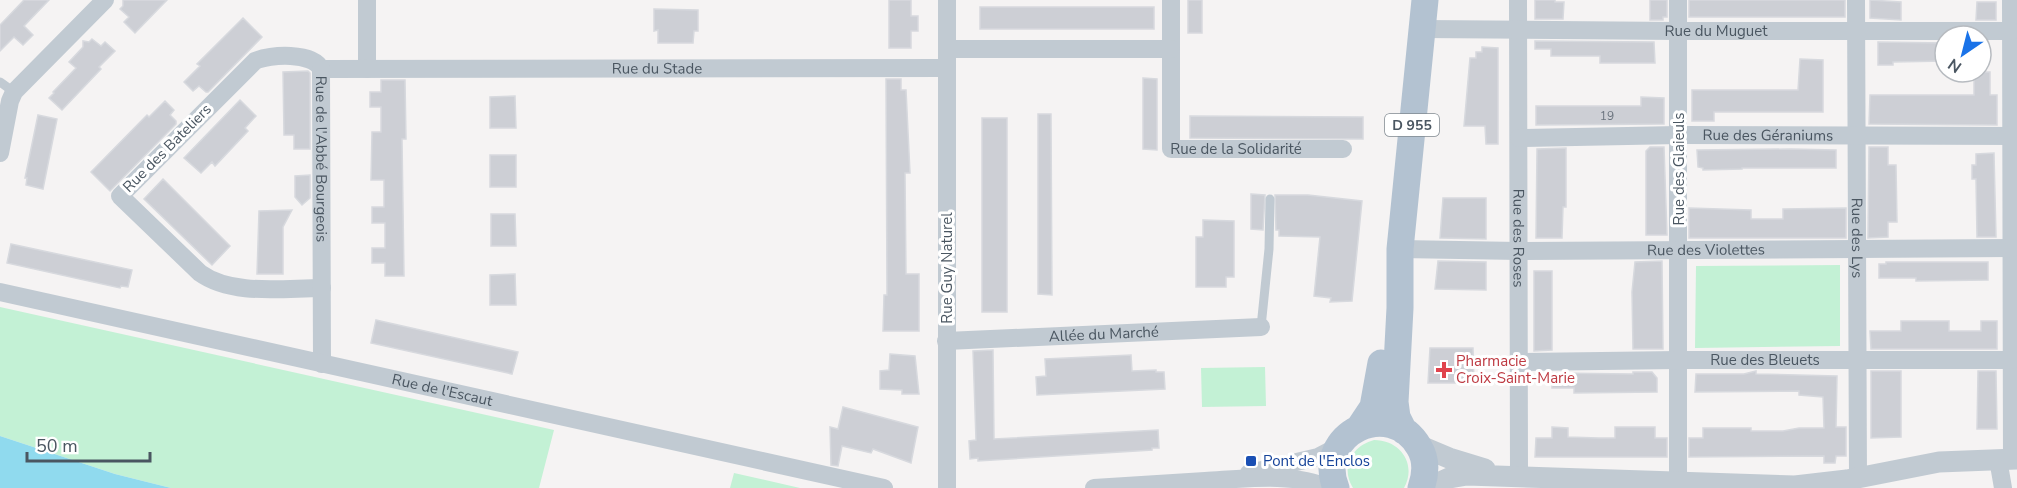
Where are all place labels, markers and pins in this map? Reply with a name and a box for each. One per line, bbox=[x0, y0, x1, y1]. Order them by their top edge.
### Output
place label: Pharmacie Croix-Saint-Marie bbox=[1456, 351, 1575, 388]
marker: Pharmacie Croix-Saint-Marie bbox=[1437, 363, 1451, 377]
place label: Pont de l'Enclos bbox=[1263, 451, 1370, 471]
marker: Pont de l'Enclos bbox=[1244, 454, 1258, 468]

